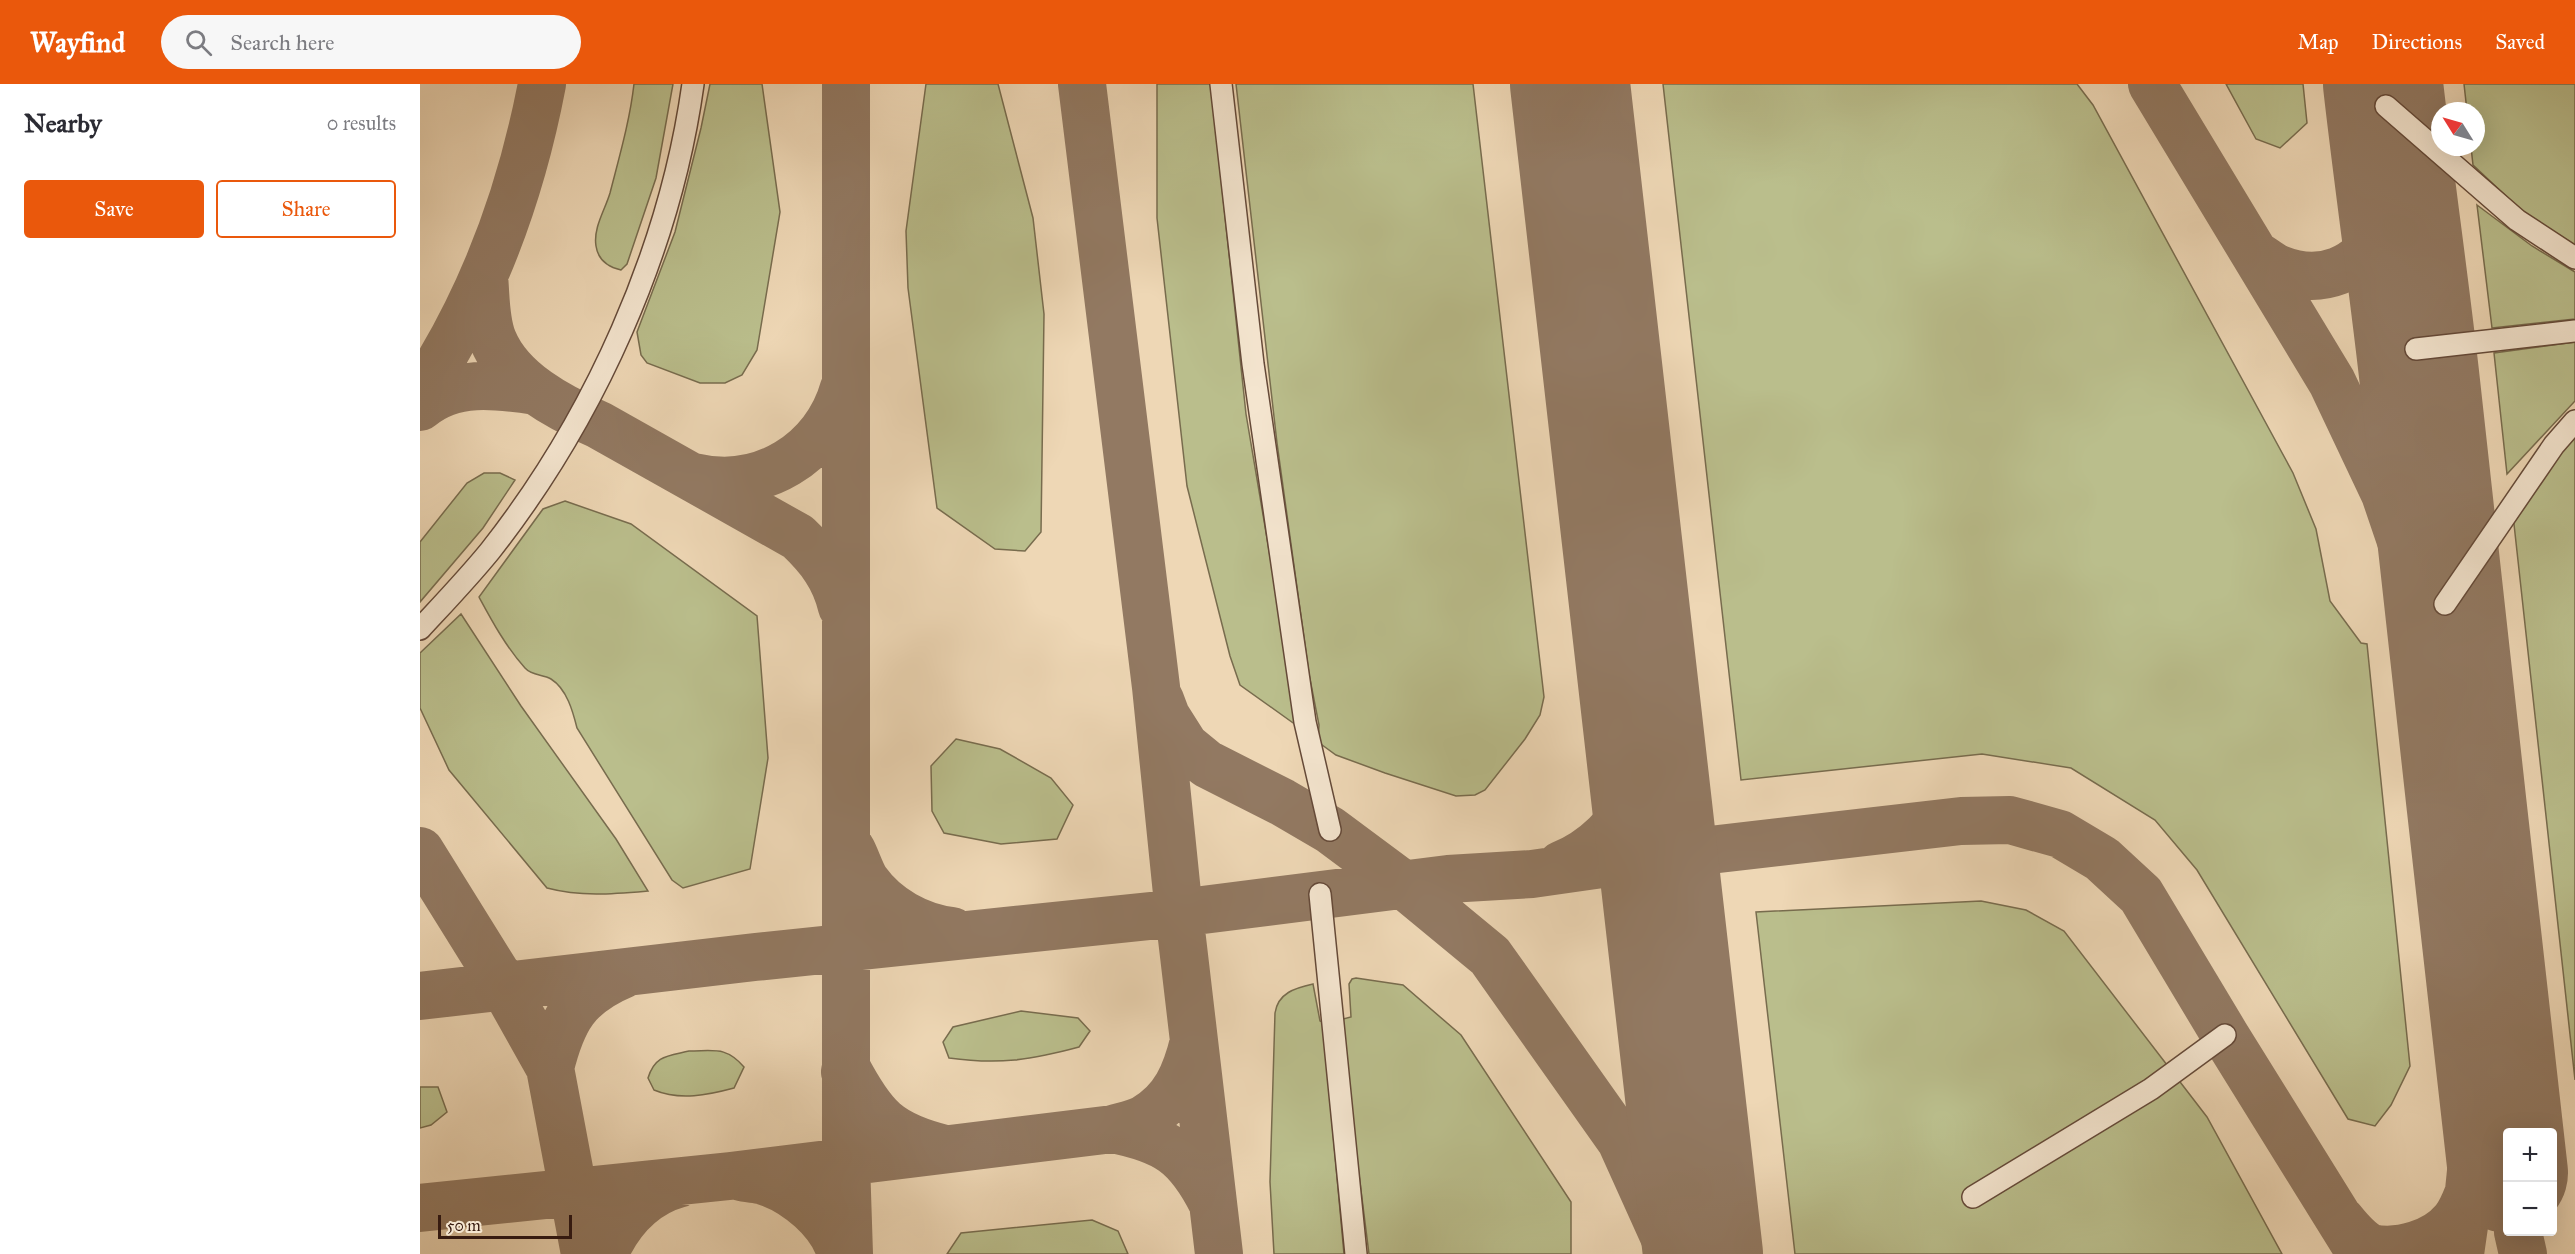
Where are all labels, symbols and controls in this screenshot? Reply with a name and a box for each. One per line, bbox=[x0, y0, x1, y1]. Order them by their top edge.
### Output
search box bbox=[161, 15, 581, 69]
text: Wayfind bbox=[30, 25, 125, 60]
icon: search bbox=[182, 26, 215, 59]
text: Search here bbox=[230, 29, 334, 56]
text: Map bbox=[2298, 29, 2339, 55]
text: Directions bbox=[2372, 29, 2462, 55]
text: Saved bbox=[2495, 29, 2545, 55]
north arrow bbox=[2431, 102, 2485, 156]
text: Nearby bbox=[24, 107, 102, 139]
text: 0 results bbox=[327, 111, 396, 135]
button: Save bbox=[24, 180, 204, 238]
button: Share bbox=[216, 180, 396, 238]
map controls bbox=[2503, 1128, 2557, 1236]
button: + bbox=[2503, 1128, 2557, 1182]
button: − bbox=[2503, 1182, 2557, 1236]
scale bar bbox=[438, 1212, 572, 1240]
text: 50 m bbox=[447, 1216, 481, 1235]

